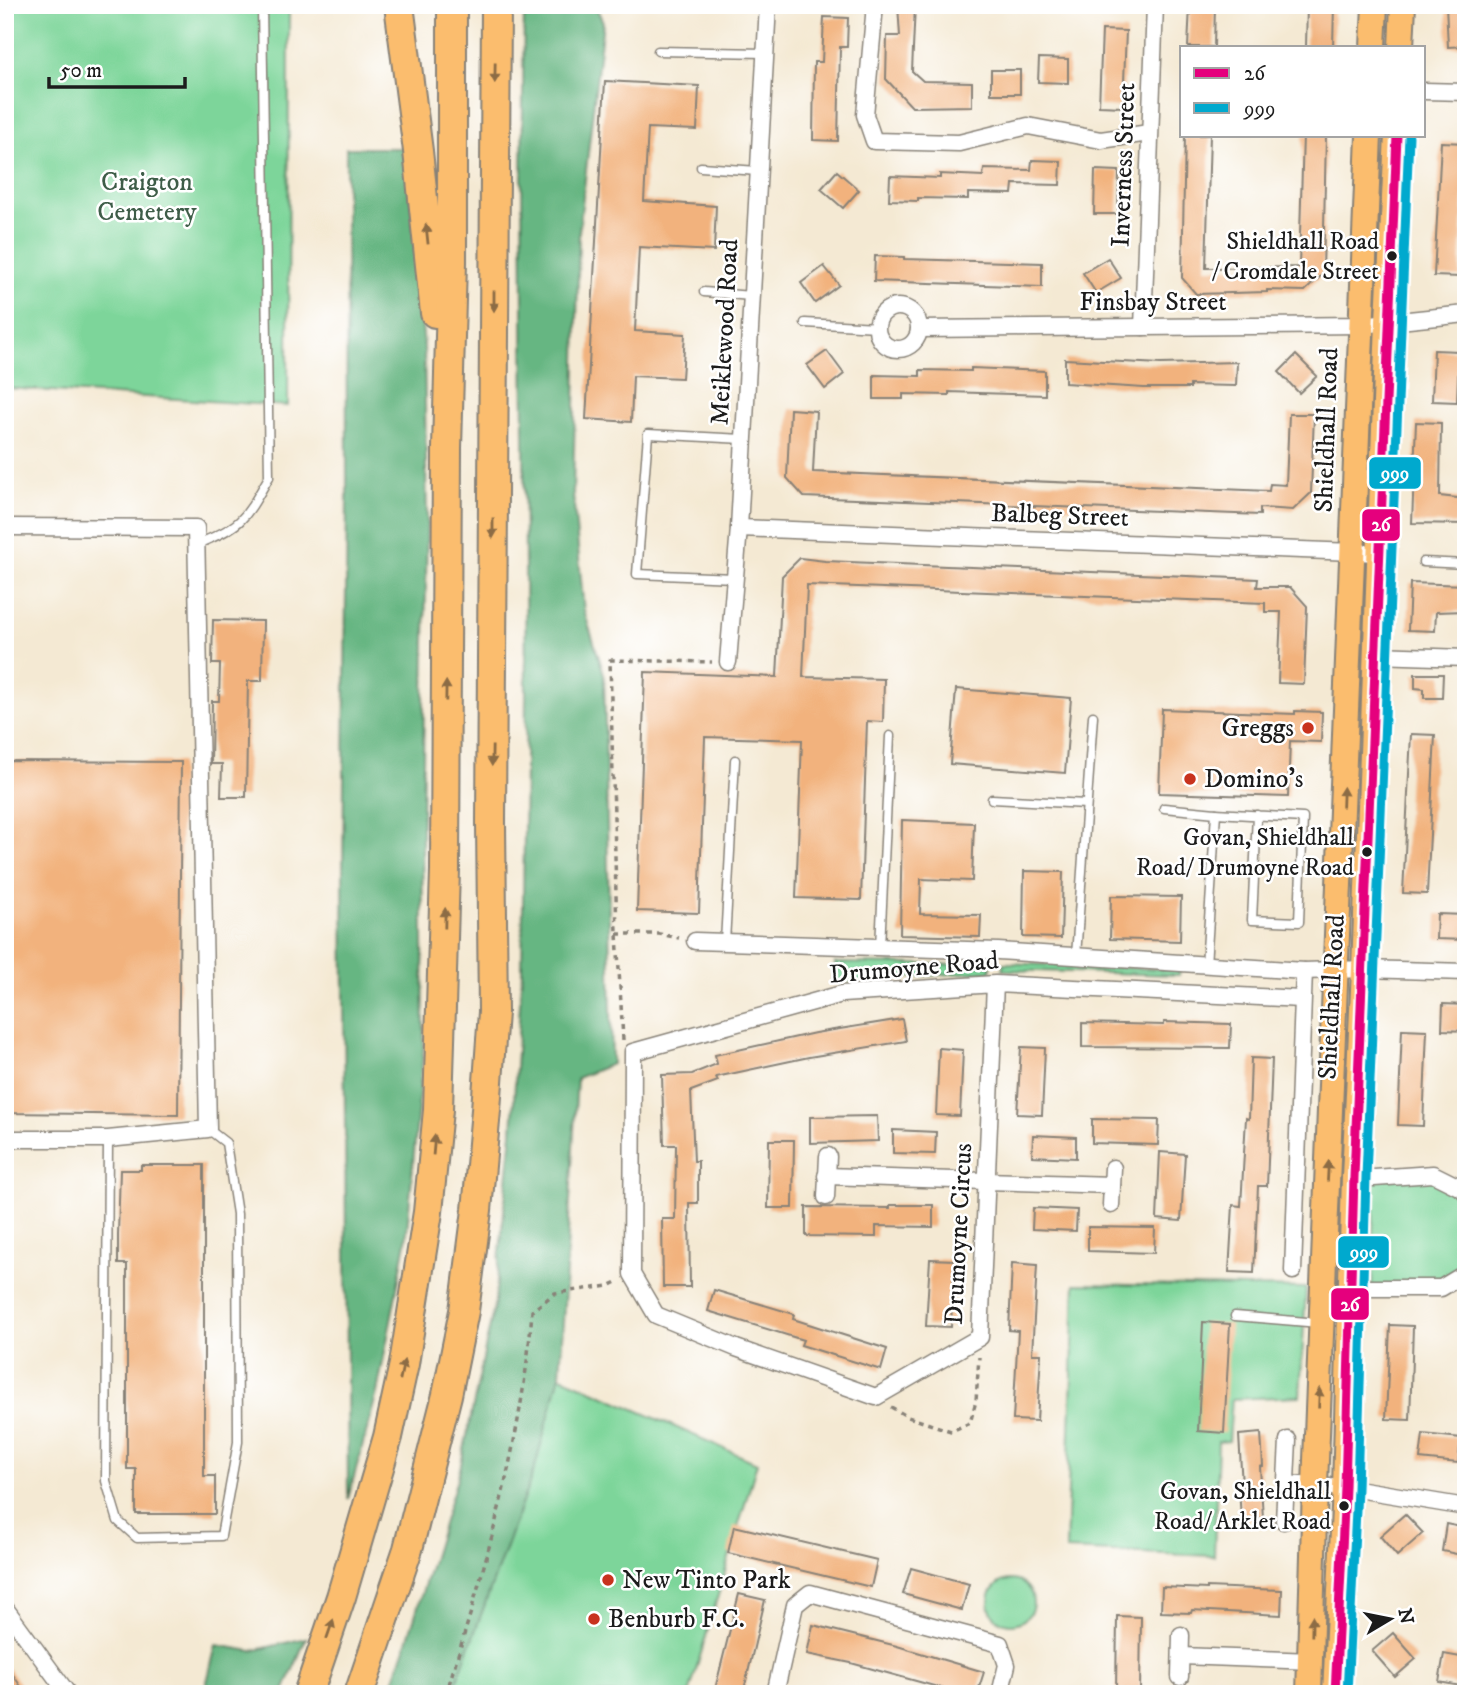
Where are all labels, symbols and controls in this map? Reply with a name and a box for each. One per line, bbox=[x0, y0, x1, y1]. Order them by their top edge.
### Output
scale bar bbox=[49, 46, 186, 90]
legend bbox=[1180, 46, 1426, 136]
text: 50 m bbox=[60, 58, 102, 84]
text: 26 bbox=[1244, 61, 1266, 87]
one-way arrow bbox=[489, 63, 501, 85]
street label: Inverness Street bbox=[1105, 82, 1143, 248]
text: 999 bbox=[1243, 97, 1275, 123]
park label: Craigton Cemetery bbox=[97, 166, 197, 229]
one-way arrow bbox=[422, 222, 433, 244]
place label: Shieldhall Road / Cromdale Street bbox=[1212, 227, 1379, 287]
street label: Meiklewood Road bbox=[704, 238, 746, 426]
marker: Shieldhall Road / Cromdale Street bbox=[1385, 249, 1399, 263]
street label: Finsbay Street bbox=[1079, 286, 1227, 319]
one-way arrow bbox=[488, 290, 500, 312]
street label: Shieldhall Road bbox=[1308, 347, 1346, 513]
line badge: 999 bbox=[1368, 456, 1422, 490]
text: 999 bbox=[1379, 463, 1409, 486]
street label: Balbeg Street bbox=[990, 497, 1130, 535]
line badge: 26 bbox=[1361, 508, 1401, 542]
text: 26 bbox=[1371, 514, 1392, 537]
one-way arrow bbox=[487, 518, 499, 540]
one-way arrow bbox=[440, 679, 452, 701]
place label: Greggs bbox=[1221, 712, 1294, 745]
marker: Greggs bbox=[1300, 720, 1316, 736]
one-way arrow bbox=[486, 745, 498, 767]
place label: Domino's bbox=[1204, 763, 1303, 796]
marker: Domino's bbox=[1182, 771, 1198, 787]
one-way arrow bbox=[1337, 785, 1349, 807]
place label: Govan, Shieldhall Road/ Drumoyne Road bbox=[1136, 823, 1355, 883]
marker: Govan, Shieldhall Road/ Drumoyne Road bbox=[1360, 845, 1374, 859]
one-way arrow bbox=[439, 907, 451, 929]
street label: Shieldhall Road bbox=[1311, 914, 1353, 1080]
street label: Drumoyne Road bbox=[828, 944, 1000, 992]
one-way arrow bbox=[429, 1134, 440, 1156]
street label: Drumoyne Circus bbox=[938, 1142, 980, 1326]
one-way arrow bbox=[1323, 1160, 1334, 1182]
line badge: 999 bbox=[1337, 1235, 1390, 1269]
text: 999 bbox=[1348, 1242, 1378, 1265]
line badge: 26 bbox=[1330, 1287, 1370, 1321]
text: 26 bbox=[1340, 1294, 1361, 1317]
one-way arrow bbox=[397, 1359, 408, 1381]
one-way arrow bbox=[1313, 1387, 1324, 1409]
place label: Govan, Shieldhall Road/ Arklet Road bbox=[1154, 1477, 1332, 1537]
marker: Govan, Shieldhall Road/ Arklet Road bbox=[1337, 1499, 1351, 1513]
place label: New Tinto Park bbox=[622, 1564, 791, 1597]
marker: New Tinto Park bbox=[600, 1572, 616, 1588]
north arrow bbox=[1356, 1584, 1426, 1654]
place label: Benburb F.C. bbox=[608, 1603, 745, 1636]
text: N bbox=[1393, 1607, 1418, 1626]
marker: Benburb F.C. bbox=[586, 1611, 602, 1627]
one-way arrow bbox=[1306, 1614, 1317, 1636]
one-way arrow bbox=[325, 1619, 336, 1640]

